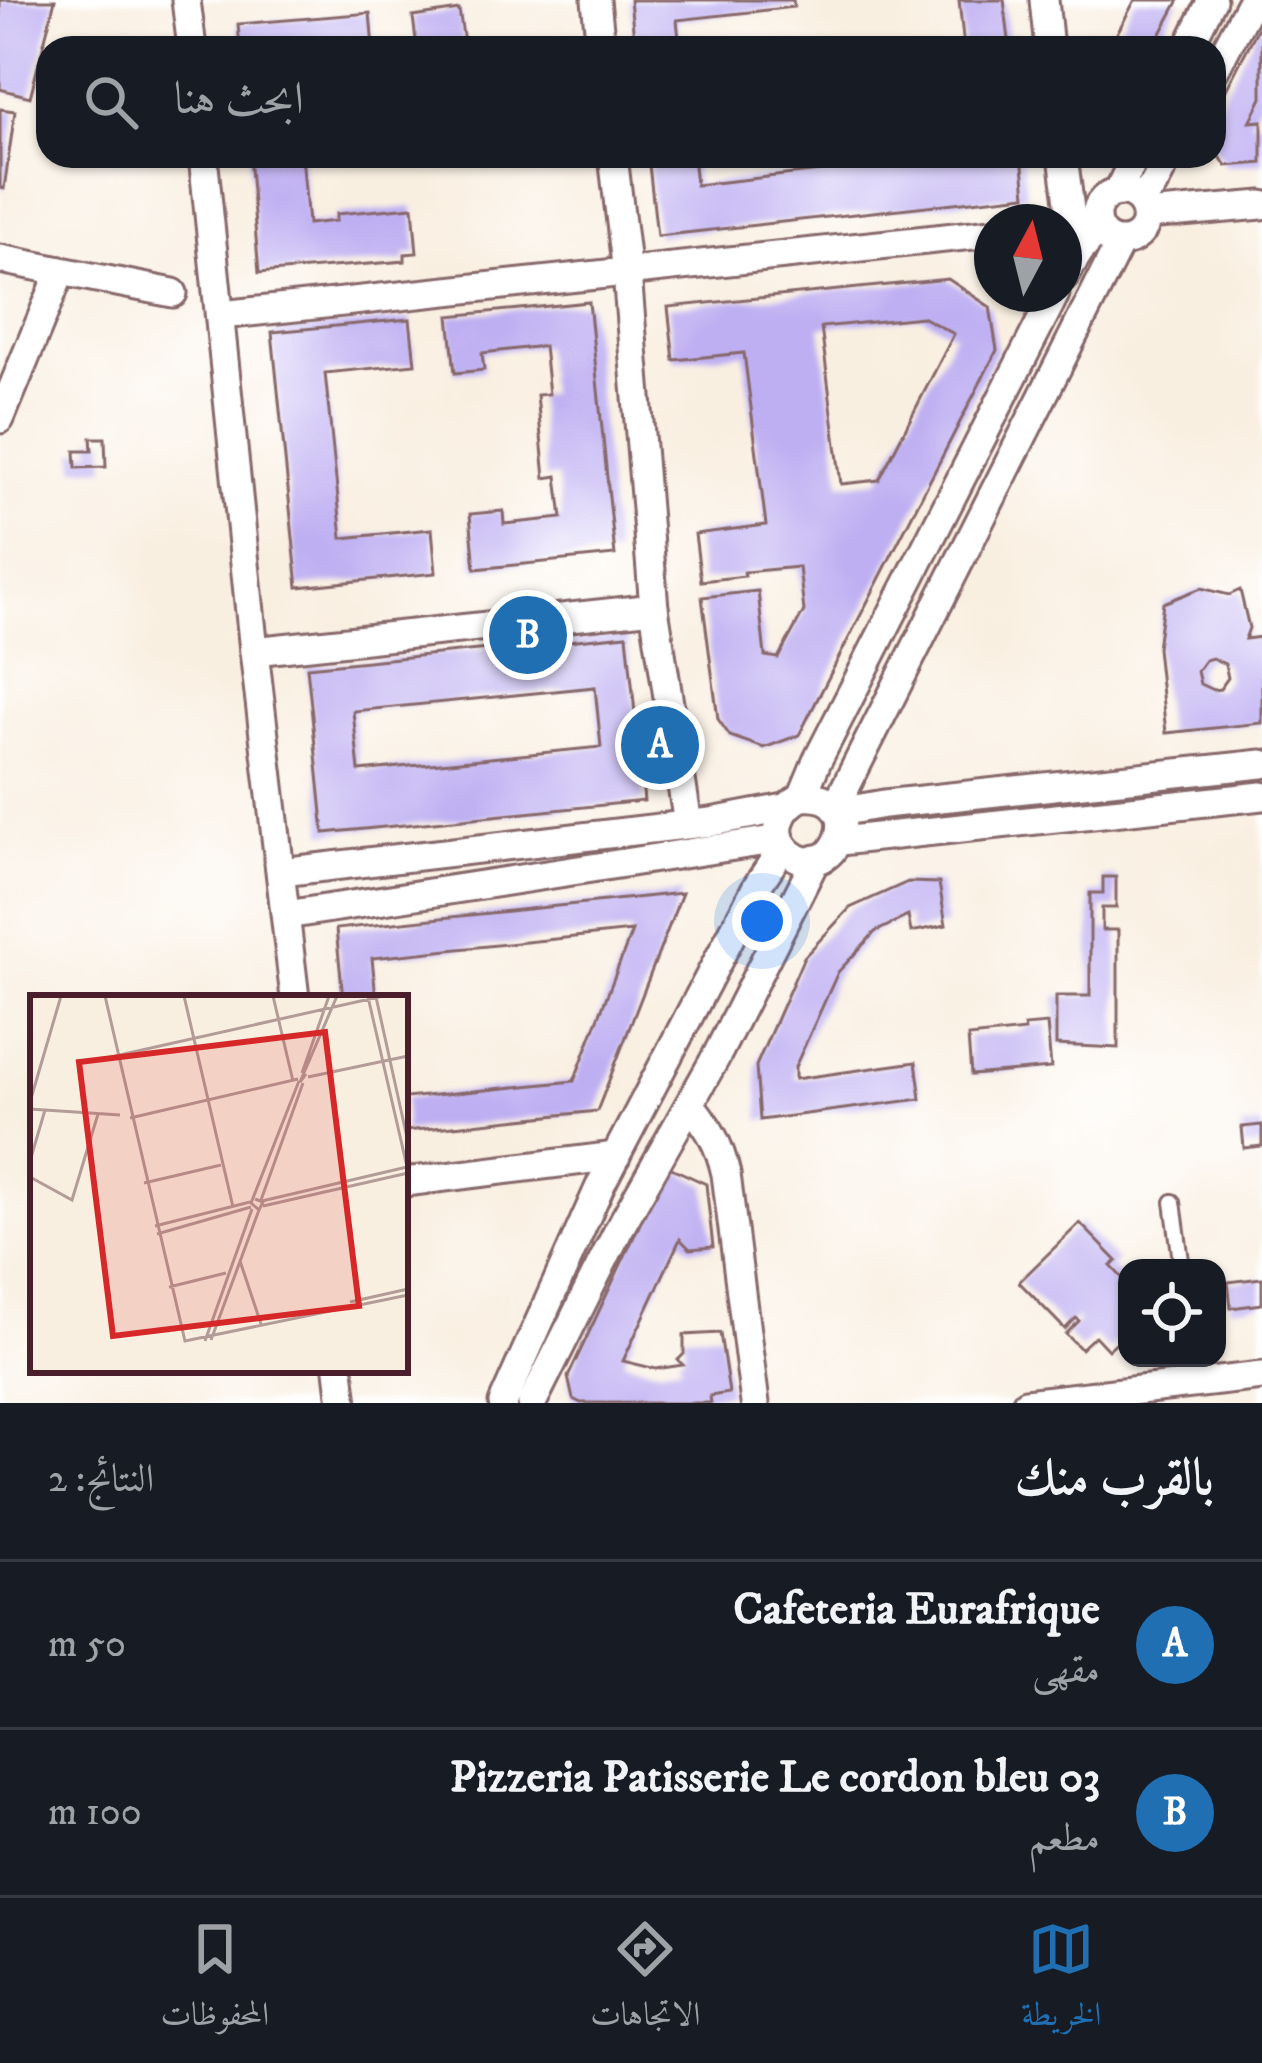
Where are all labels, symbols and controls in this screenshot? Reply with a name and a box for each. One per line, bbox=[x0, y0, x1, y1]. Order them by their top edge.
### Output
search box bbox=[36, 36, 1226, 168]
icon: search bbox=[78, 69, 144, 135]
text: ابحث هنا bbox=[174, 72, 304, 128]
north arrow bbox=[974, 204, 1082, 312]
pin: B bbox=[489, 590, 567, 680]
pin: A bbox=[621, 700, 699, 790]
your location bbox=[732, 891, 792, 951]
inset map bbox=[30, 995, 408, 1373]
map controls bbox=[1118, 1259, 1226, 1367]
button: locate bbox=[1118, 1259, 1226, 1367]
text: بالقرب منك bbox=[1015, 1447, 1214, 1511]
text: النتائج: 2 bbox=[48, 1455, 154, 1504]
text: Cafeteria Eurafrique bbox=[733, 1582, 1100, 1638]
text: 50 m bbox=[48, 1620, 126, 1669]
text: A bbox=[1163, 1620, 1187, 1669]
text: مقهى bbox=[1032, 1646, 1100, 1695]
text: Pizzeria Patisserie Le cordon bleu 03 bbox=[450, 1750, 1100, 1806]
text: 100 m bbox=[48, 1788, 142, 1837]
text: B bbox=[1163, 1788, 1187, 1837]
text: مطعم bbox=[1029, 1814, 1100, 1863]
tab: المحفوظات bbox=[160, 1916, 269, 2046]
tab: الاتجاهات bbox=[590, 1916, 700, 2046]
tab: الخريطة bbox=[1021, 1916, 1102, 2046]

